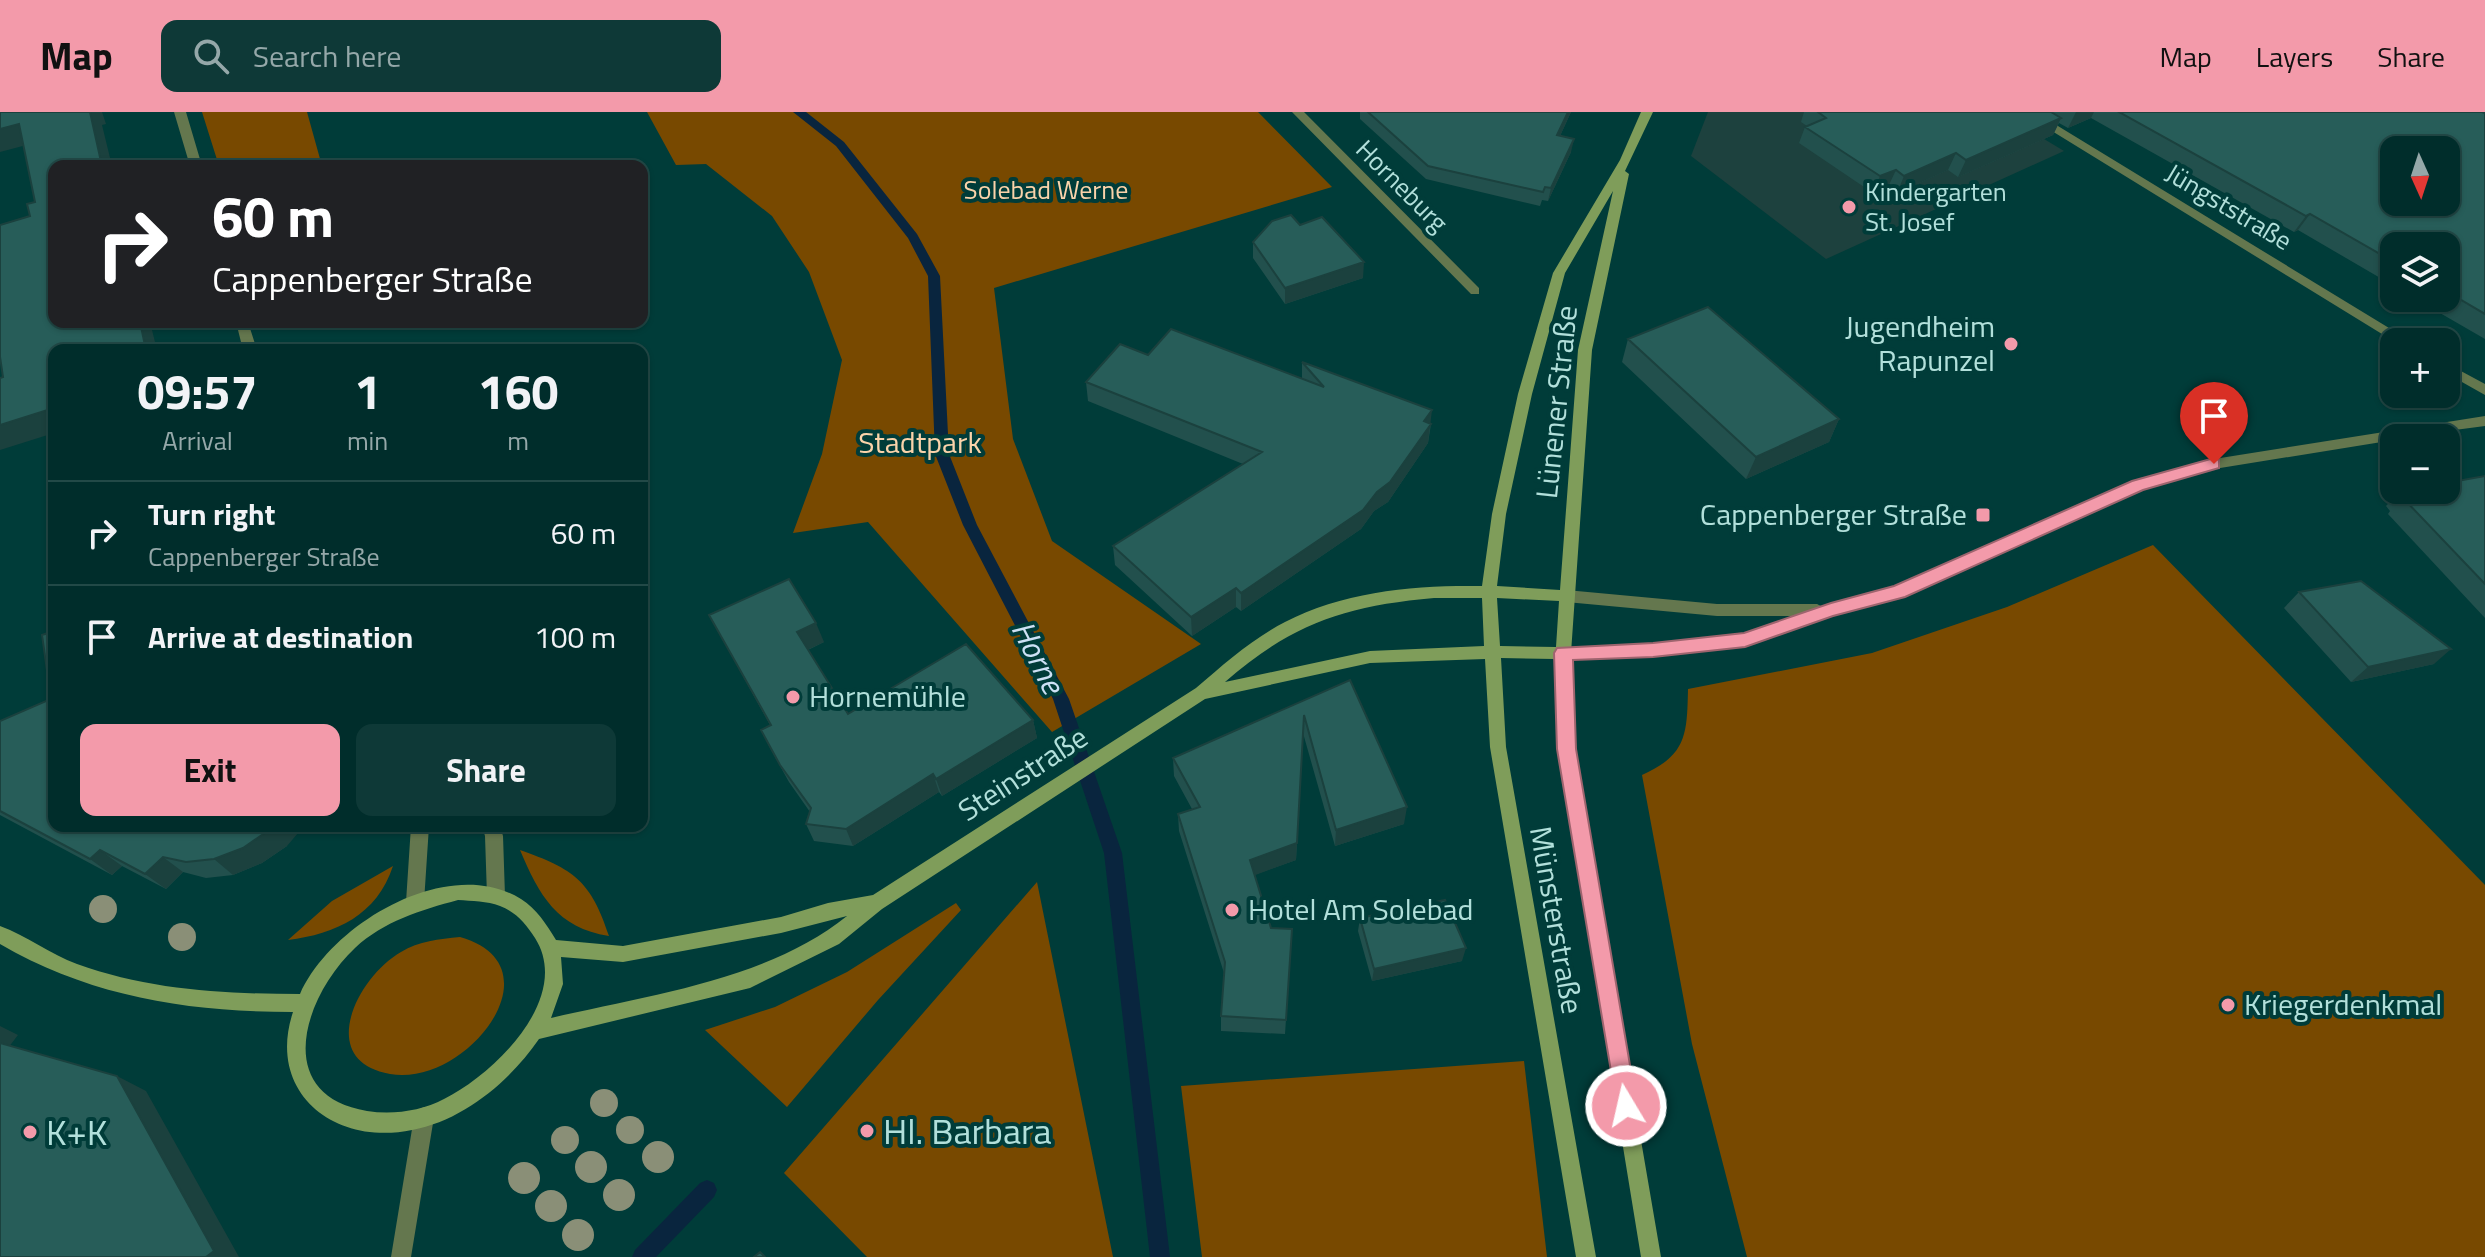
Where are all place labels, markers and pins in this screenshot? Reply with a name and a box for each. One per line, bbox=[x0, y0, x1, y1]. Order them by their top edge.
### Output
place label: Kindergarten St. Josef bbox=[1865, 172, 2007, 241]
marker: Kindergarten St. Josef bbox=[1840, 198, 1858, 216]
place label: Jugendheim Rapunzel bbox=[1845, 303, 1995, 383]
marker: Jugendheim Rapunzel bbox=[2002, 335, 2020, 353]
pin bbox=[2180, 382, 2248, 464]
place label: Cappenberger Straße bbox=[1700, 491, 1967, 537]
marker: Cappenberger Straße bbox=[1974, 506, 1992, 524]
place label: Hornemühle bbox=[809, 673, 966, 719]
marker: Hornemühle bbox=[784, 688, 802, 706]
place label: Hotel Am Solebad bbox=[1248, 886, 1473, 932]
marker: Hotel Am Solebad bbox=[1223, 901, 1241, 919]
place label: Kriegerdenkmal bbox=[2244, 981, 2442, 1027]
marker: Kriegerdenkmal bbox=[2219, 996, 2237, 1014]
place label: Hl. Barbara bbox=[883, 1103, 1051, 1158]
place label: K+K bbox=[46, 1104, 107, 1159]
marker: Hl. Barbara bbox=[858, 1122, 876, 1140]
marker: K+K bbox=[21, 1123, 39, 1141]

